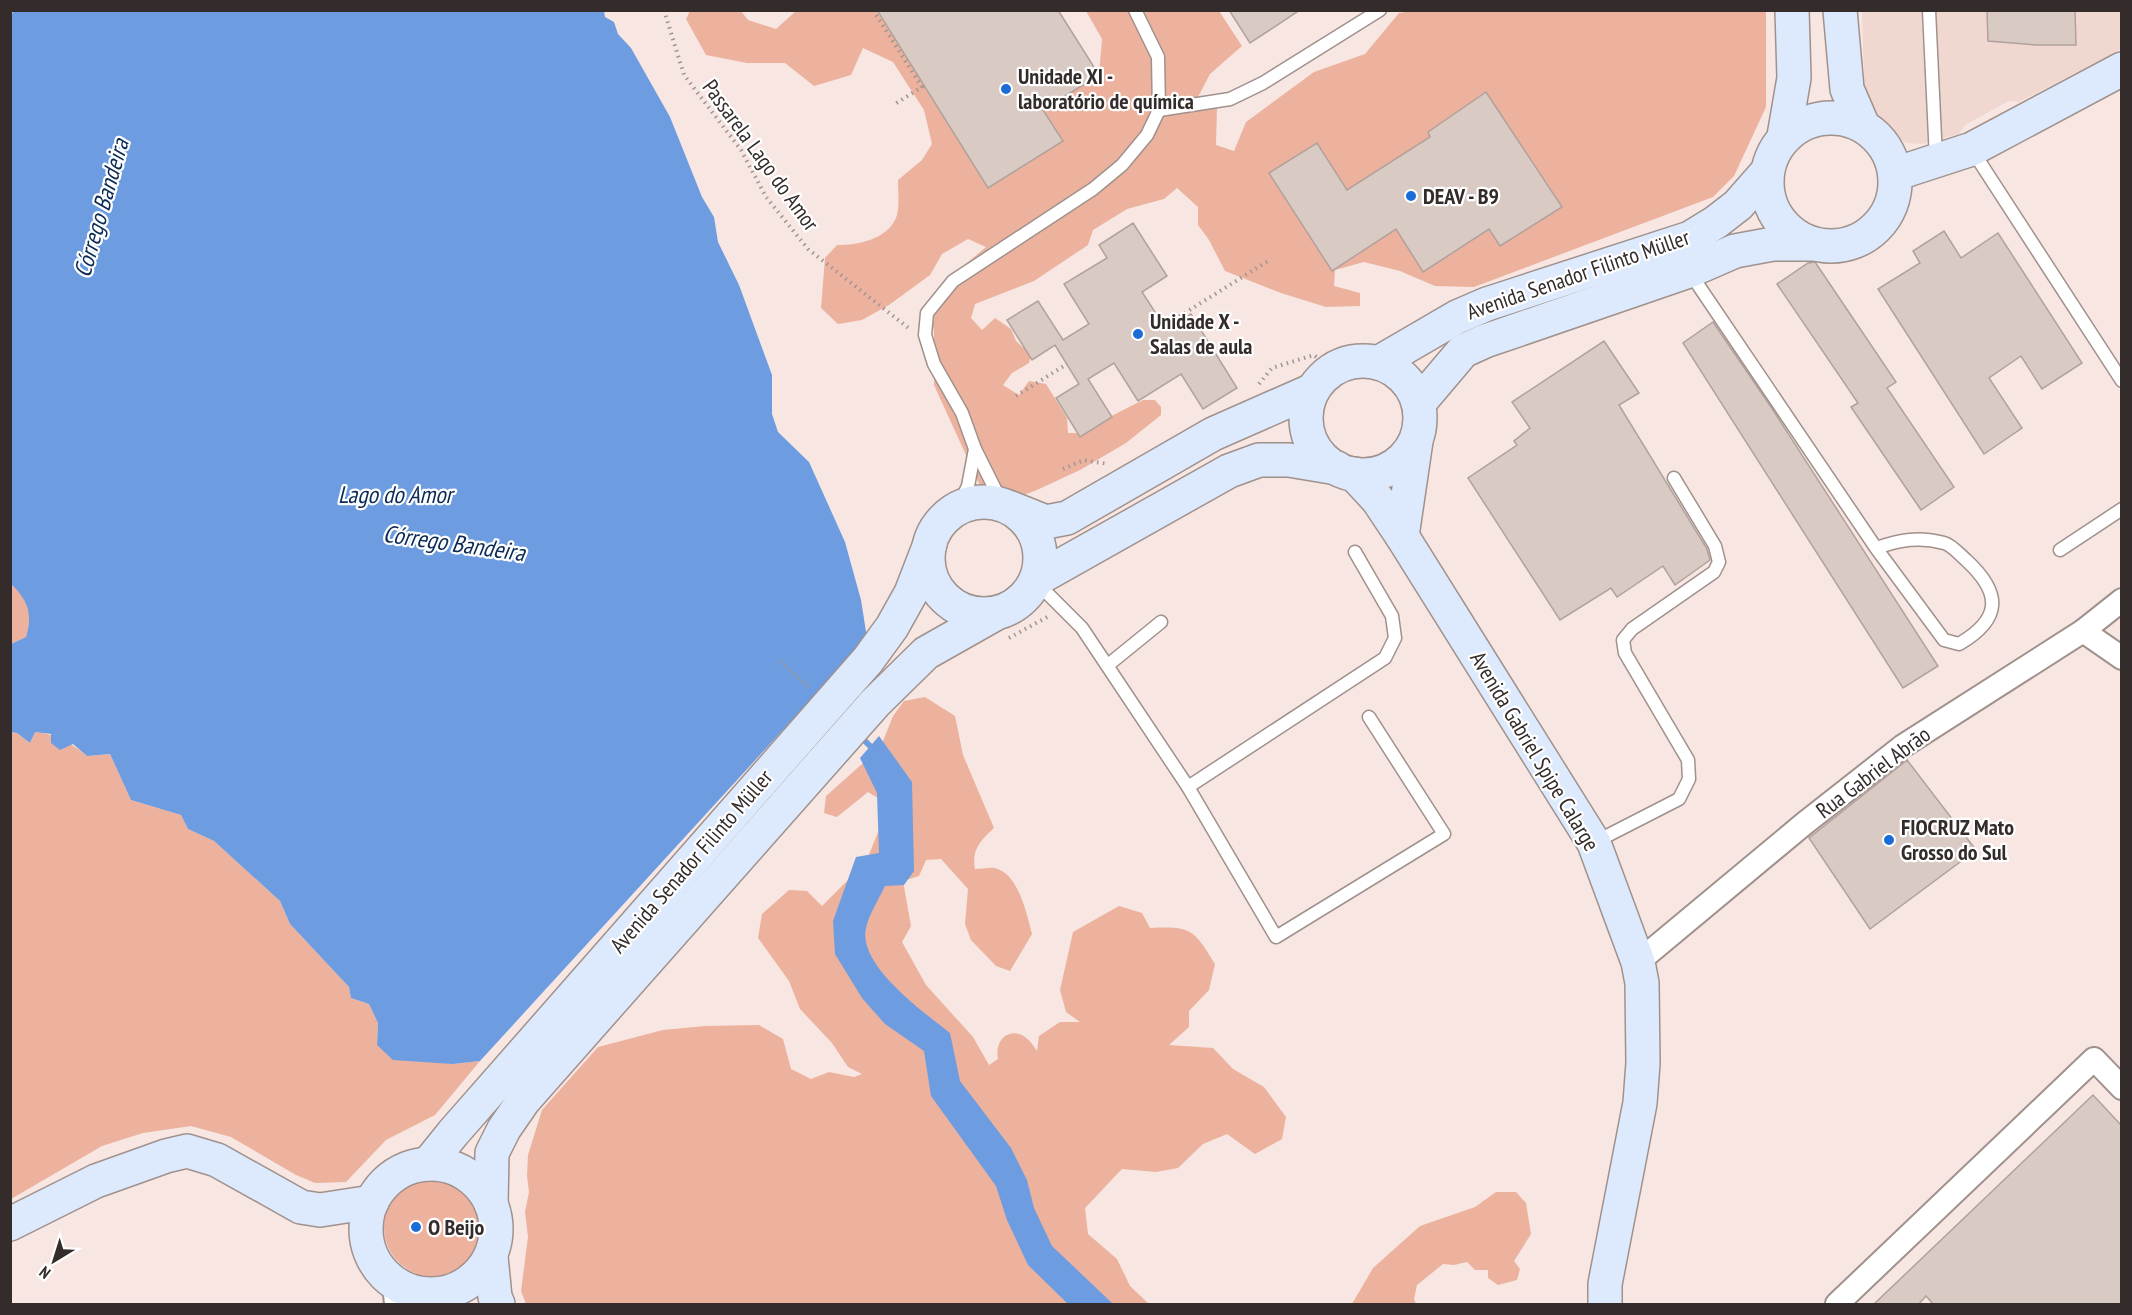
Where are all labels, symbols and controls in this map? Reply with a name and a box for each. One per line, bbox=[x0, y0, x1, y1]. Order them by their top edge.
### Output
place label: Unidade XI - laboratório de química bbox=[1018, 62, 1194, 115]
street label: Passarela Lago do Amor bbox=[697, 74, 825, 236]
marker: Unidade XI - laboratório de química bbox=[999, 82, 1013, 96]
water label: Córrego Bandeira bbox=[66, 134, 136, 281]
place label: DEAV - B9 bbox=[1423, 182, 1499, 210]
marker: DEAV - B9 bbox=[1404, 189, 1418, 203]
street label: Avenida Senador Filinto Müller bbox=[1463, 223, 1693, 325]
place label: Unidade X - Salas de aula bbox=[1150, 307, 1252, 360]
marker: Unidade X - Salas de aula bbox=[1131, 327, 1145, 341]
water label: Lago do Amor bbox=[338, 479, 456, 510]
water label: Córrego Bandeira bbox=[381, 518, 528, 568]
street label: Avenida Gabriel Spipe Calarge bbox=[1464, 646, 1606, 856]
street label: Rua Gabriel Abrão bbox=[1810, 720, 1936, 824]
street label: Avenida Senador Filinto Müller bbox=[604, 764, 778, 958]
place label: FIOCRUZ Mato Grosso do Sul bbox=[1901, 813, 2014, 866]
marker: FIOCRUZ Mato Grosso do Sul bbox=[1882, 833, 1896, 847]
place label: O Beijo bbox=[428, 1213, 485, 1241]
marker: O Beijo bbox=[409, 1220, 423, 1234]
north arrow bbox=[24, 1231, 84, 1291]
text: N bbox=[35, 1262, 54, 1283]

